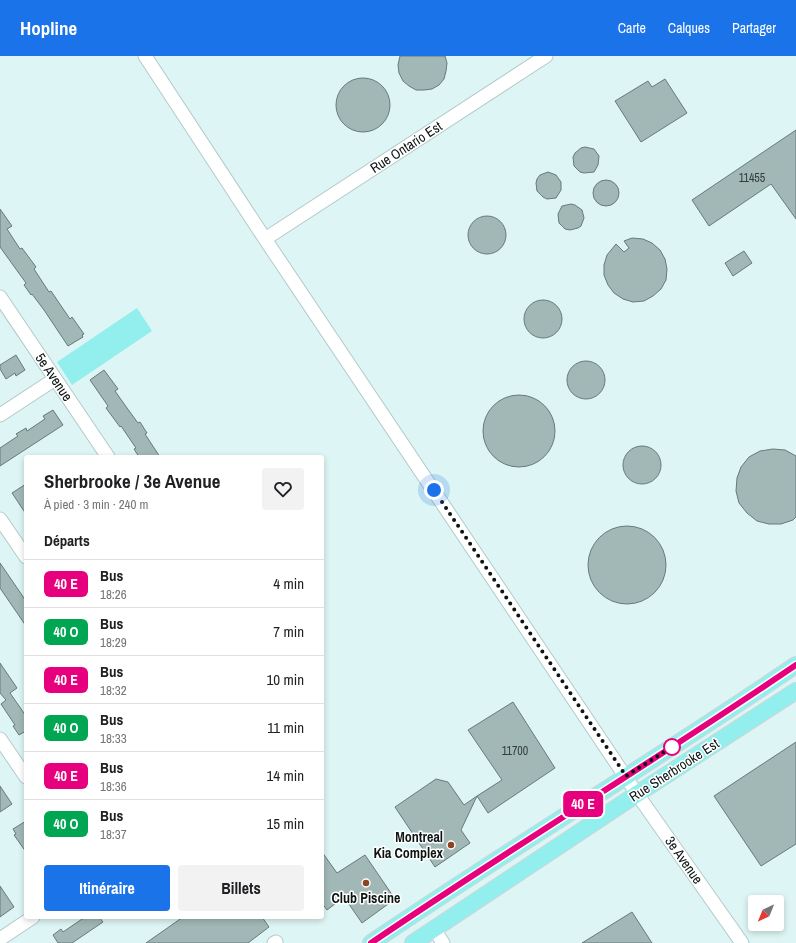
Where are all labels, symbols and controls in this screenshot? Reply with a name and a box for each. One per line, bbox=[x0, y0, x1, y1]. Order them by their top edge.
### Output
text: Hopline bbox=[20, 15, 77, 41]
text: Carte bbox=[618, 19, 646, 37]
text: Calques bbox=[668, 19, 710, 37]
text: Partager bbox=[732, 19, 776, 37]
street label: Rue Ontario Est bbox=[367, 117, 445, 177]
house number: 11455 bbox=[739, 170, 766, 186]
street label: 5e Avenue bbox=[31, 350, 77, 404]
text: Sherbrooke / 3e Avenue bbox=[44, 468, 220, 494]
button: heart bbox=[262, 468, 304, 510]
your location bbox=[424, 480, 444, 500]
text: À pied · 3 min · 240 m bbox=[44, 496, 148, 513]
text: Départs bbox=[44, 530, 90, 551]
text: Bus bbox=[100, 565, 123, 586]
text: 4 min bbox=[273, 573, 304, 594]
text: 40 E bbox=[54, 575, 78, 593]
text: 18:26 bbox=[100, 586, 127, 603]
text: Bus bbox=[100, 613, 123, 634]
text: 7 min bbox=[273, 621, 304, 642]
text: 40 O bbox=[54, 623, 78, 641]
text: 18:29 bbox=[100, 634, 127, 651]
text: Bus bbox=[100, 661, 123, 682]
text: 10 min bbox=[266, 669, 304, 690]
text: 40 E bbox=[54, 671, 78, 689]
text: 18:32 bbox=[100, 682, 127, 699]
text: Bus bbox=[100, 709, 123, 730]
text: 11 min bbox=[267, 717, 304, 738]
text: 40 O bbox=[54, 719, 78, 737]
text: 18:33 bbox=[100, 730, 127, 747]
street label: Rue Sherbrooke Est bbox=[626, 734, 722, 806]
unlabelled marker bbox=[663, 738, 681, 756]
house number: 11700 bbox=[502, 743, 528, 759]
text: Bus bbox=[100, 757, 123, 778]
text: 14 min bbox=[266, 765, 304, 786]
text: 40 E bbox=[54, 767, 78, 785]
text: 18:36 bbox=[100, 778, 127, 795]
line badge: 40 E bbox=[555, 791, 611, 817]
text: 40 E bbox=[571, 795, 595, 813]
text: Bus bbox=[100, 805, 123, 826]
text: 15 min bbox=[266, 813, 304, 834]
text: 40 O bbox=[54, 815, 78, 833]
text: 18:37 bbox=[100, 826, 127, 843]
place label: Montreal Kia Complex bbox=[373, 828, 444, 862]
street label: 3e Avenue bbox=[661, 833, 707, 887]
marker: Montreal Kia Complex bbox=[446, 840, 456, 850]
button: Itinéraire bbox=[44, 865, 170, 911]
button: Billets bbox=[178, 865, 304, 911]
marker: Club Piscine bbox=[361, 878, 371, 888]
place label: Club Piscine bbox=[332, 889, 400, 907]
north arrow bbox=[748, 895, 784, 931]
map controls bbox=[748, 895, 784, 931]

